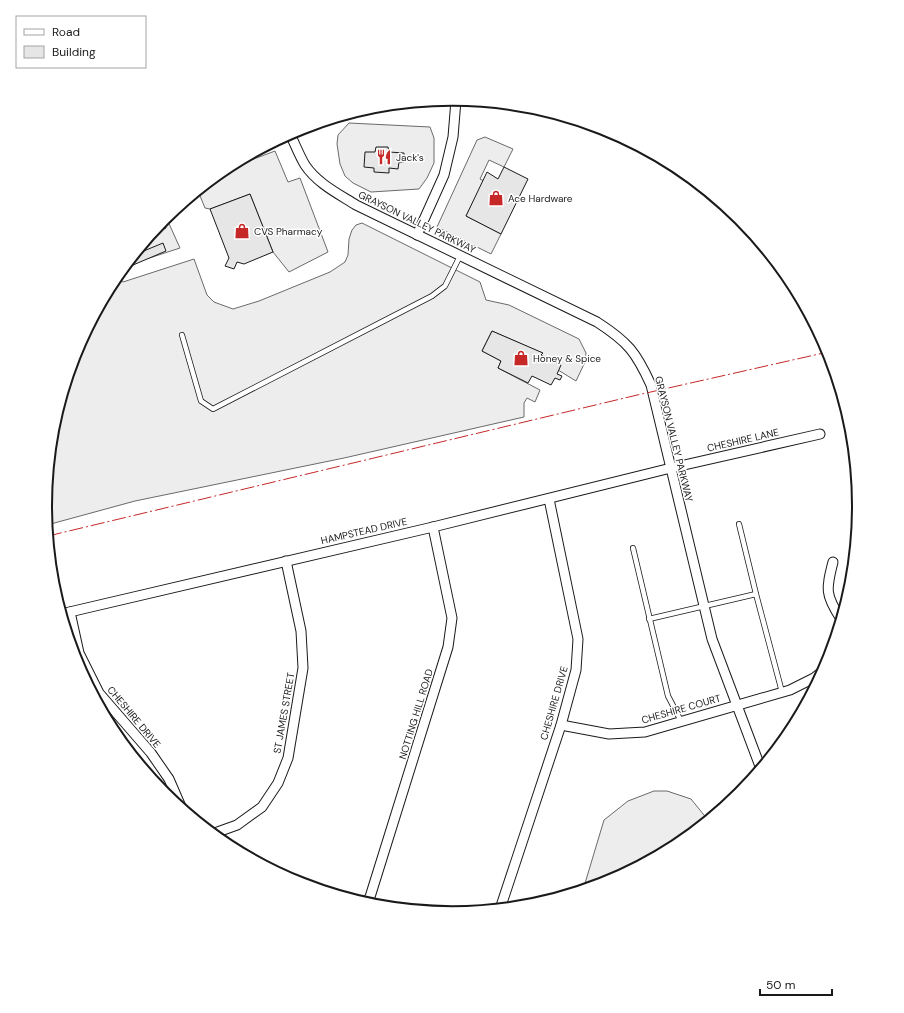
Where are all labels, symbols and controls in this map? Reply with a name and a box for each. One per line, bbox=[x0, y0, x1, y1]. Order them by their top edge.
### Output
legend bbox=[16, 16, 146, 68]
text: Road bbox=[52, 24, 80, 40]
text: Building bbox=[52, 44, 96, 60]
restaurant icon: Jack's bbox=[375, 148, 393, 166]
place label: Jack's bbox=[396, 151, 424, 164]
street label: GRAYSON VALLEY PARKWAY bbox=[356, 188, 478, 256]
shop icon: Ace Hardware bbox=[487, 189, 505, 207]
place label: Ace Hardware bbox=[508, 192, 573, 205]
shop icon: CVS Pharmacy bbox=[233, 222, 251, 240]
place label: CVS Pharmacy bbox=[254, 225, 323, 238]
shop icon: Honey & Spice bbox=[512, 349, 530, 367]
place label: Honey & Spice bbox=[533, 352, 601, 365]
street label: GRAYSON VALLEY PARKWAY bbox=[652, 375, 696, 503]
street label: CHESHIRE LANE bbox=[706, 425, 781, 455]
street label: HAMPSTEAD DRIVE bbox=[320, 515, 409, 547]
street label: CHESHIRE DRIVE bbox=[537, 664, 571, 741]
street label: NOTTING HILL ROAD bbox=[396, 667, 436, 761]
street label: ST JAMES STREET bbox=[270, 671, 298, 754]
street label: CHESHIRE DRIVE bbox=[104, 684, 164, 751]
street label: CHESHIRE COURT bbox=[640, 691, 722, 727]
scale bar bbox=[760, 971, 832, 997]
text: 50 m bbox=[766, 977, 795, 993]

